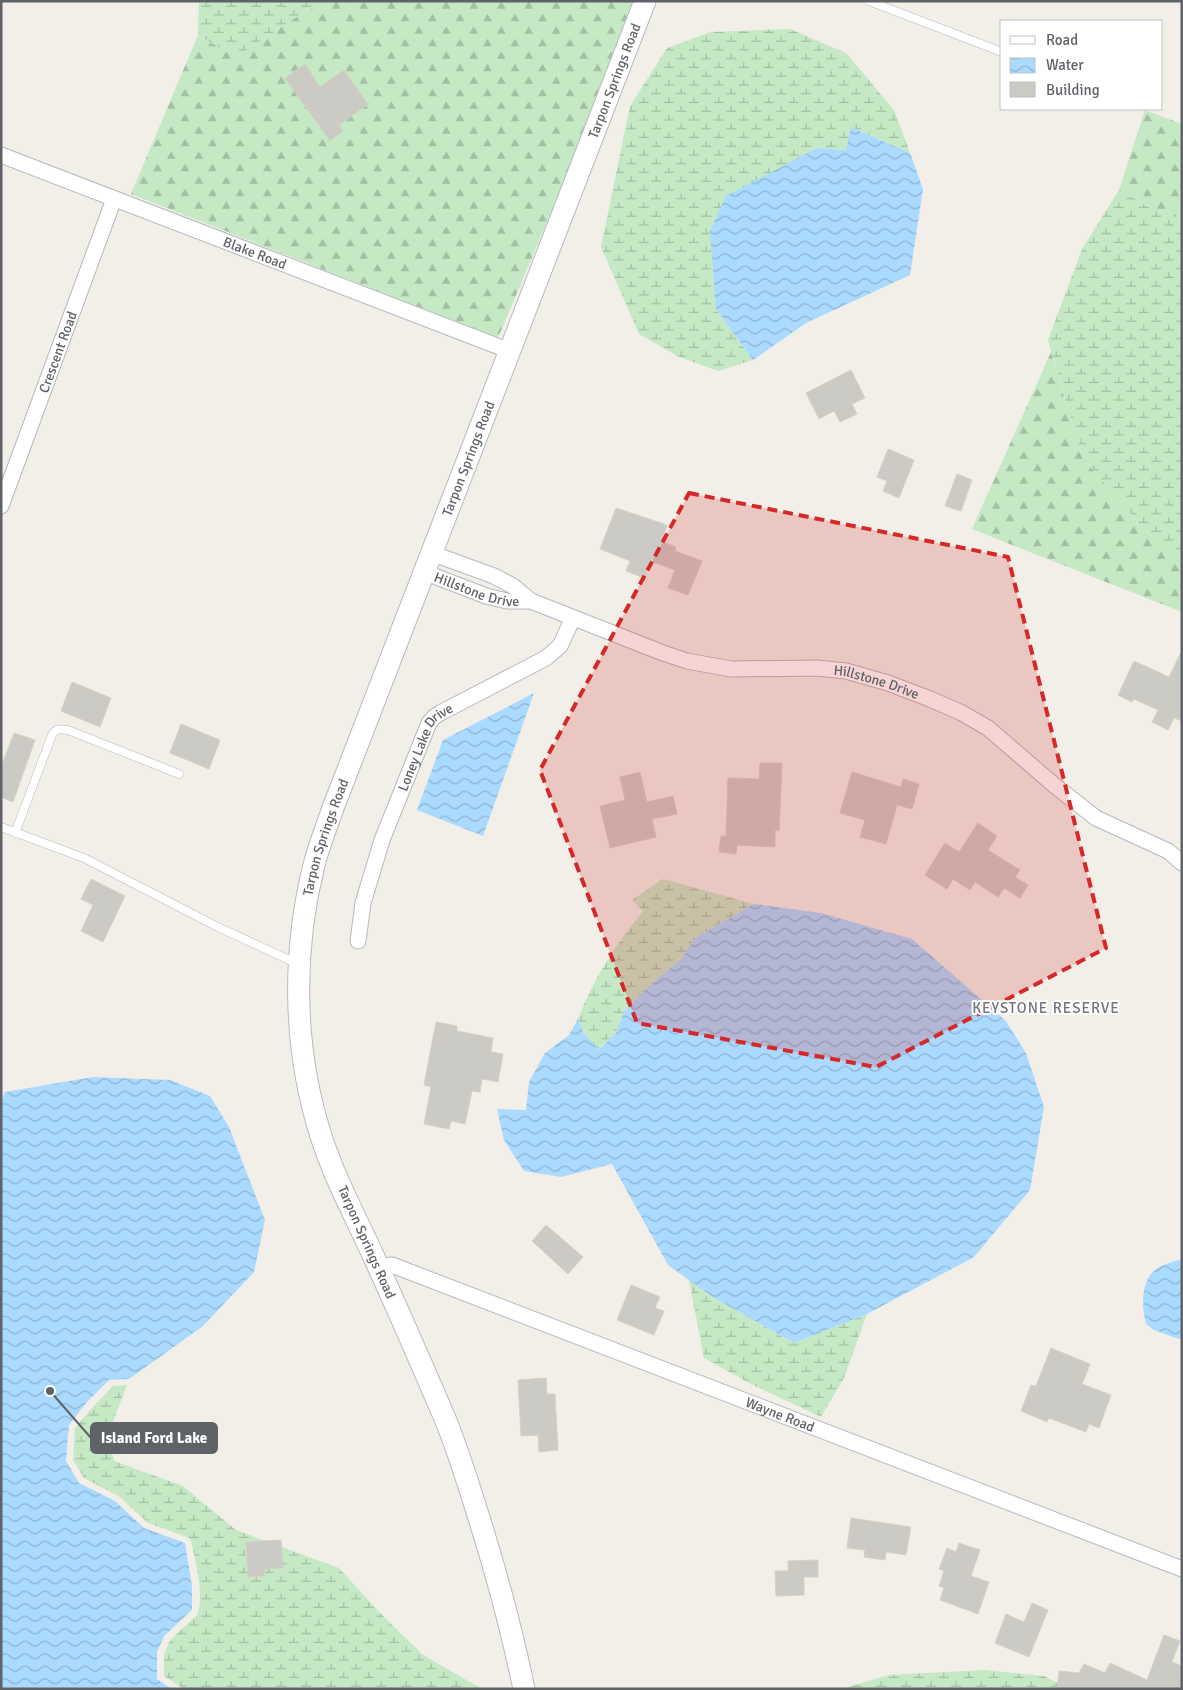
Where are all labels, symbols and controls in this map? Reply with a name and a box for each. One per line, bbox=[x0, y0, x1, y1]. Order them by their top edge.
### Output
legend bbox=[1000, 20, 1163, 110]
street label: Tarpon Springs Road bbox=[585, 21, 645, 141]
text: Road bbox=[1046, 31, 1078, 49]
text: Water bbox=[1046, 56, 1084, 74]
text: Building bbox=[1046, 81, 1100, 99]
street label: Blake Road bbox=[221, 233, 289, 273]
street label: Crescent Road bbox=[35, 309, 81, 395]
street label: Tarpon Springs Road bbox=[439, 399, 499, 519]
street label: Hillstone Drive bbox=[432, 569, 519, 610]
street label: Hillstone Drive bbox=[833, 662, 921, 703]
street label: Loney Lake Drive bbox=[394, 700, 456, 794]
street label: Tarpon Springs Road bbox=[299, 776, 353, 897]
district label: KEYSTONE RESERVE bbox=[972, 999, 1120, 1017]
street label: Tarpon Springs Road bbox=[334, 1183, 399, 1301]
street label: Wayne Road bbox=[743, 1394, 817, 1436]
callout: Island Ford Lake bbox=[91, 1423, 217, 1453]
text: Island Ford Lake bbox=[101, 1429, 207, 1447]

